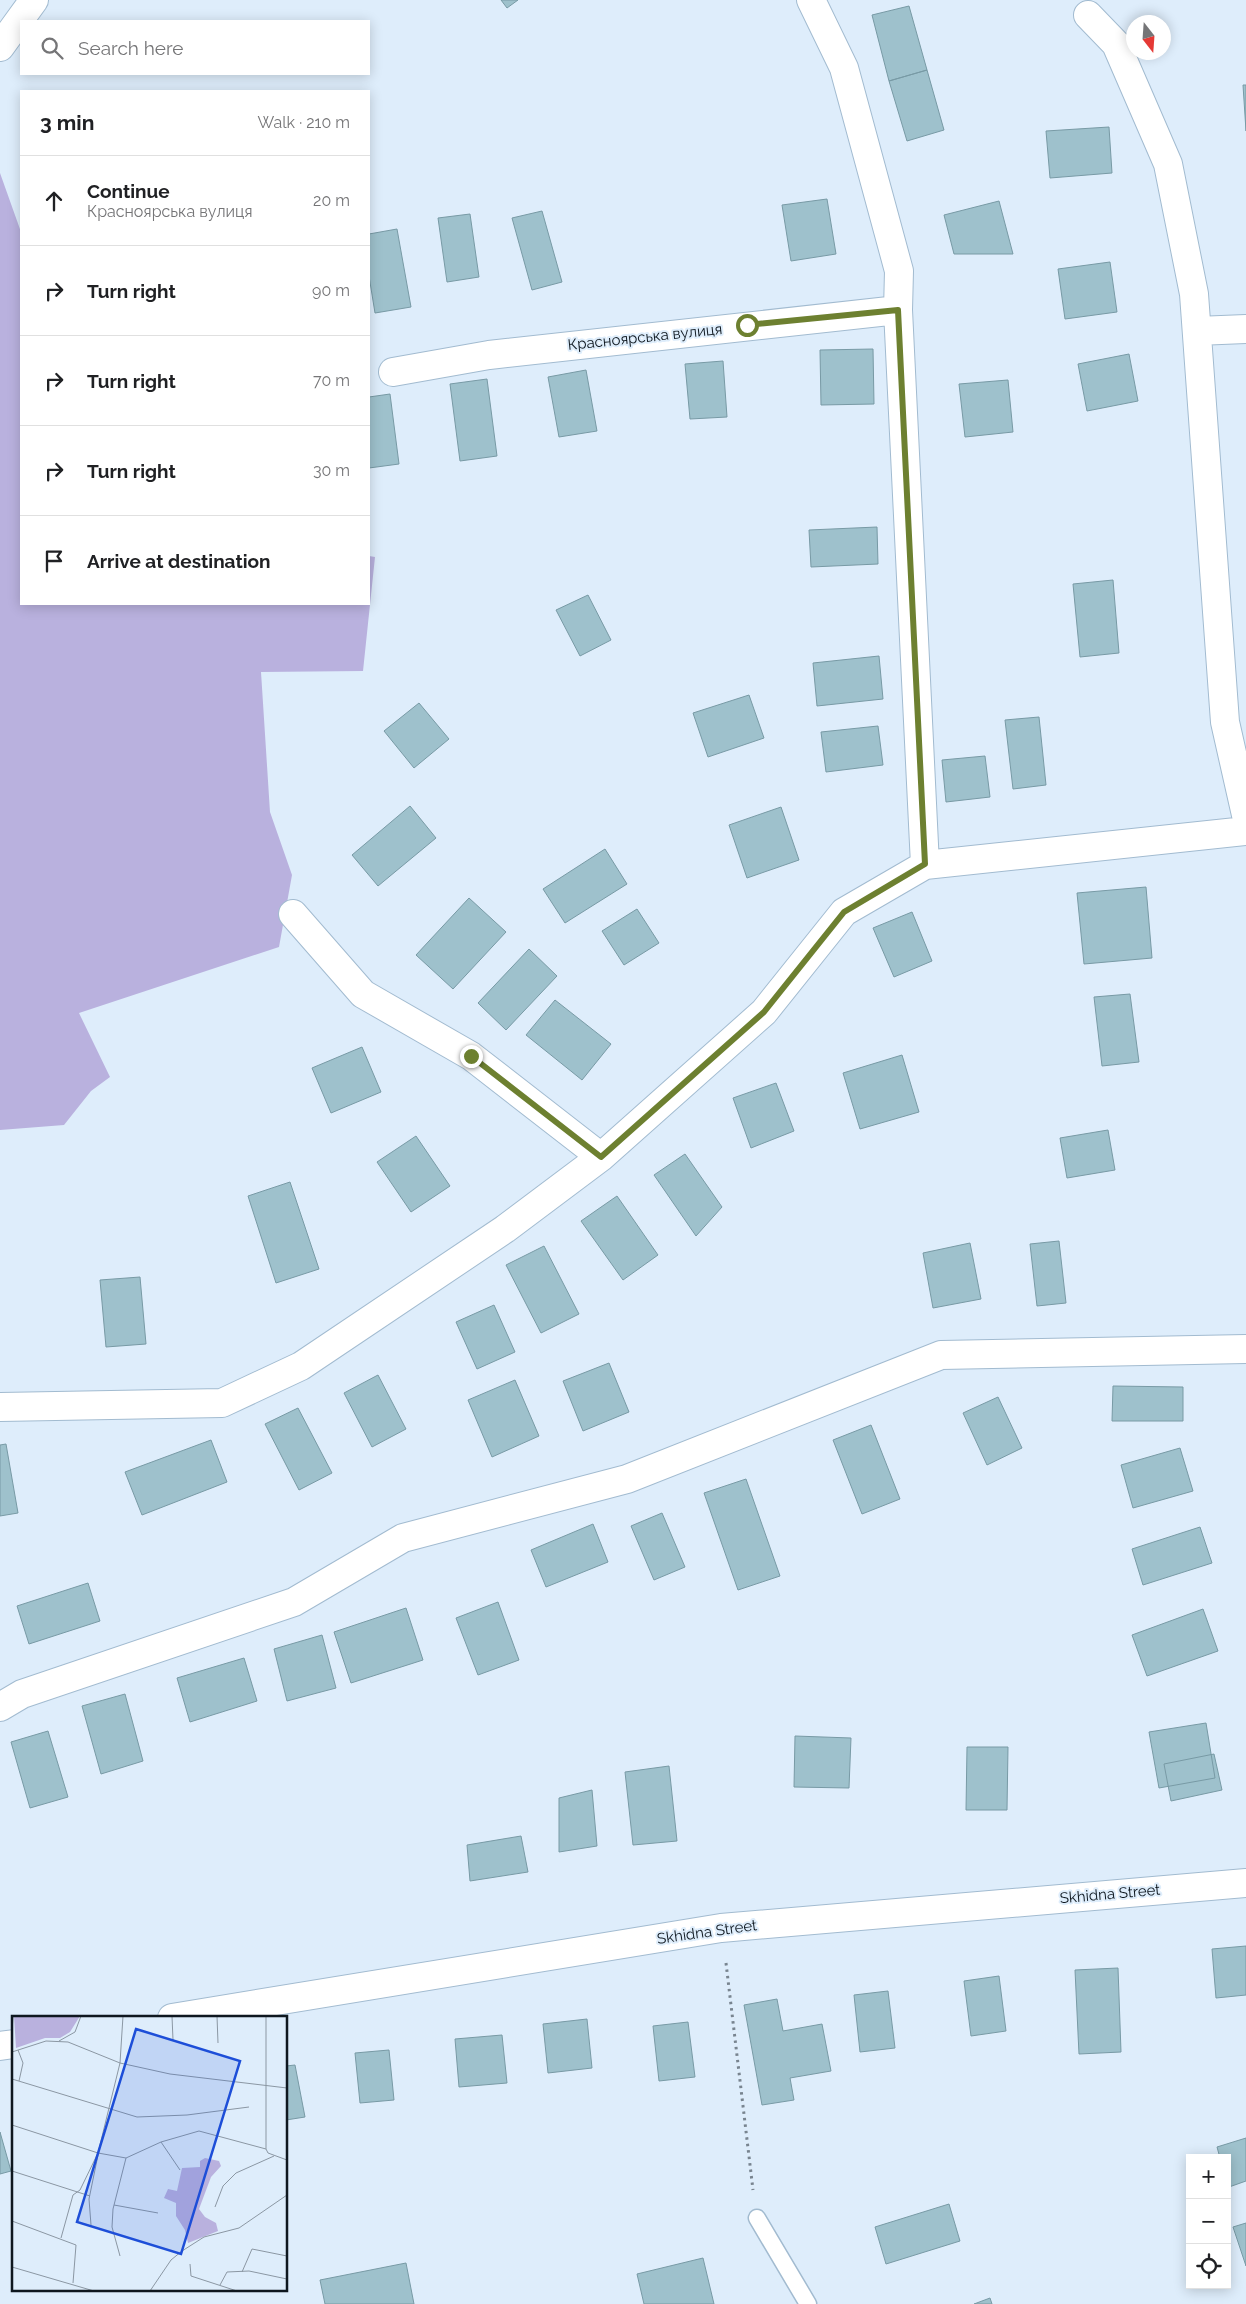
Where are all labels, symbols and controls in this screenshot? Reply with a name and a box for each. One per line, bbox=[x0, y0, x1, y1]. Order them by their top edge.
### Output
north arrow bbox=[1126, 15, 1171, 60]
search box bbox=[20, 20, 370, 75]
icon: search bbox=[38, 34, 66, 62]
text: Search here bbox=[78, 37, 184, 59]
text: 3 min bbox=[40, 110, 94, 135]
text: Walk · 210 m bbox=[258, 113, 350, 132]
text: Continue bbox=[87, 180, 170, 202]
icon: ahead bbox=[40, 187, 68, 215]
text: 20 m bbox=[313, 191, 350, 210]
text: Красноярська вулиця bbox=[87, 202, 253, 221]
icon: right bbox=[40, 277, 68, 305]
text: Turn right bbox=[87, 280, 176, 302]
text: 90 m bbox=[312, 281, 350, 300]
route start bbox=[736, 314, 759, 337]
street label: Красноярська вулиця bbox=[567, 320, 723, 354]
icon: right bbox=[40, 367, 68, 395]
text: Turn right bbox=[87, 370, 176, 392]
text: 70 m bbox=[313, 371, 350, 390]
icon: right bbox=[40, 457, 68, 485]
text: Turn right bbox=[87, 460, 176, 482]
text: 30 m bbox=[313, 461, 350, 480]
icon: arrive bbox=[40, 547, 68, 575]
text: Arrive at destination bbox=[87, 550, 271, 572]
route end bbox=[460, 1045, 483, 1068]
street label: Skhidna Street bbox=[1059, 1881, 1161, 1907]
street label: Skhidna Street bbox=[656, 1916, 758, 1948]
inset map bbox=[12, 2016, 288, 2292]
map controls bbox=[1186, 2154, 1231, 2289]
button: + bbox=[1186, 2154, 1231, 2199]
button: − bbox=[1186, 2199, 1231, 2244]
button: locate bbox=[1186, 2244, 1231, 2289]

